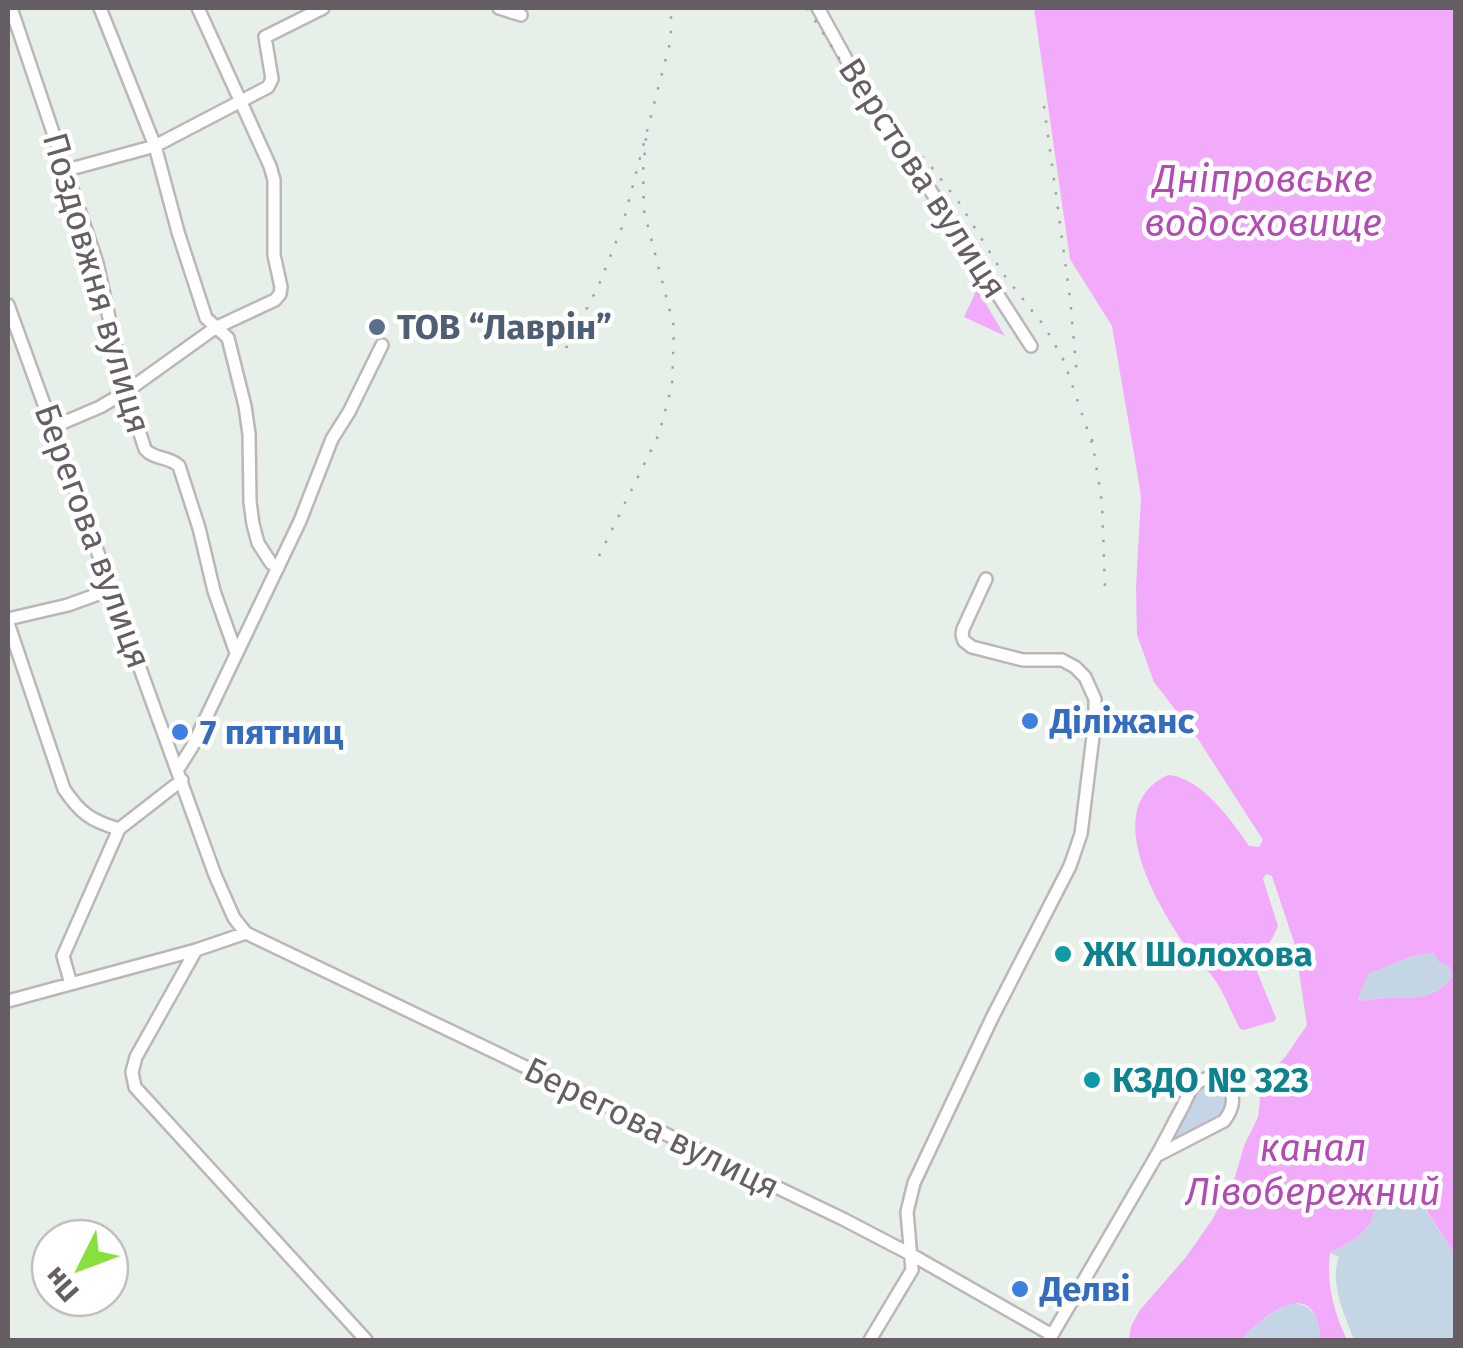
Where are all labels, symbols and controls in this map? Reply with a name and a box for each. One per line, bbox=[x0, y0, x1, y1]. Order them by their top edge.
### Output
street label: Верстова вулиця bbox=[830, 50, 1016, 306]
street label: Поздовжня вулиця bbox=[34, 128, 160, 438]
water label: Дніпровське водосховище bbox=[1144, 156, 1382, 246]
place label: ТОВ “Лаврін” bbox=[397, 306, 612, 348]
marker: ТОВ “Лаврін” bbox=[366, 316, 388, 338]
street label: Берегова вулиця bbox=[26, 398, 160, 674]
place label: Діліжанс bbox=[1049, 700, 1194, 742]
marker: Діліжанс bbox=[1019, 710, 1041, 732]
place label: 7 пятниц bbox=[200, 711, 343, 753]
marker: 7 пятниц bbox=[169, 721, 191, 743]
place label: ЖК Шолохова bbox=[1082, 933, 1313, 975]
marker: ЖК Шолохова bbox=[1052, 943, 1074, 965]
street label: Берегова вулиця bbox=[518, 1048, 786, 1208]
place label: КЗДО № 323 bbox=[1112, 1059, 1309, 1101]
marker: КЗДО № 323 bbox=[1081, 1069, 1103, 1091]
water label: канал Лівобережний bbox=[1184, 1125, 1441, 1215]
north arrow bbox=[30, 1218, 130, 1318]
text: Пн bbox=[38, 1260, 86, 1308]
place label: Делві bbox=[1039, 1268, 1130, 1310]
marker: Делві bbox=[1009, 1278, 1031, 1300]

